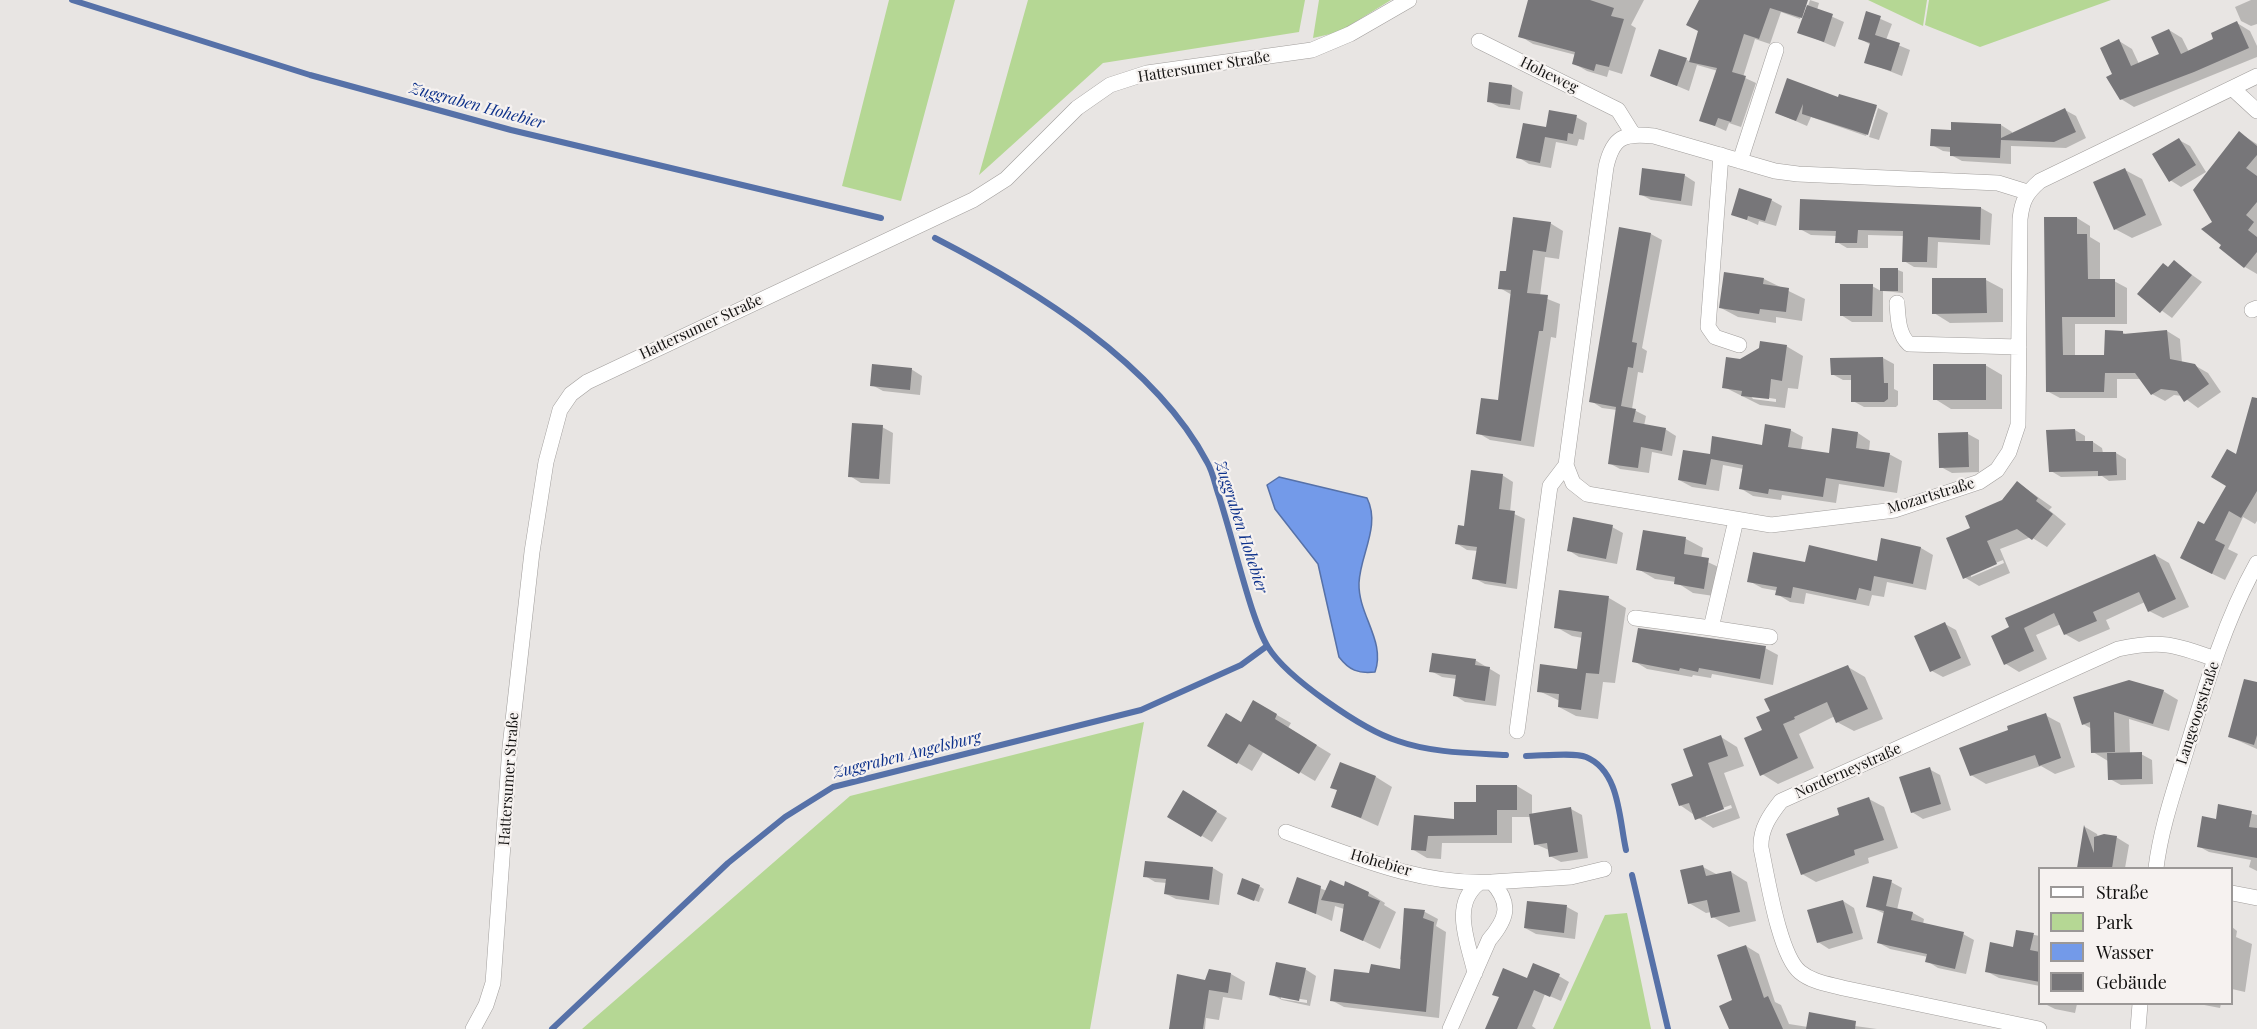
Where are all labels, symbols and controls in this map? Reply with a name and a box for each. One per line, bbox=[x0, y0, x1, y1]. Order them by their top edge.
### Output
street label: Hattersumer Straße bbox=[1137, 48, 1271, 86]
street label: Hoheweg bbox=[1517, 53, 1581, 97]
water label: Zuggraben Hohebier bbox=[408, 79, 546, 133]
street label: Hattersumer Straße bbox=[637, 291, 765, 363]
water label: Zuggraben Hohebier bbox=[1210, 458, 1272, 596]
street label: Mozartstraße bbox=[1885, 474, 1977, 518]
street label: Langeoogstraße bbox=[2173, 659, 2223, 767]
street label: Hattersumer Straße bbox=[495, 712, 523, 846]
water label: Zuggraben Angelsburg bbox=[831, 727, 983, 783]
street label: Norderneystraße bbox=[1792, 740, 1904, 802]
street label: Hohebier bbox=[1348, 846, 1414, 880]
legend bbox=[2038, 867, 2233, 1005]
text: Straße bbox=[2096, 880, 2149, 904]
text: Park bbox=[2096, 910, 2133, 934]
text: Wasser bbox=[2096, 940, 2154, 964]
text: Gebäude bbox=[2096, 970, 2167, 994]

